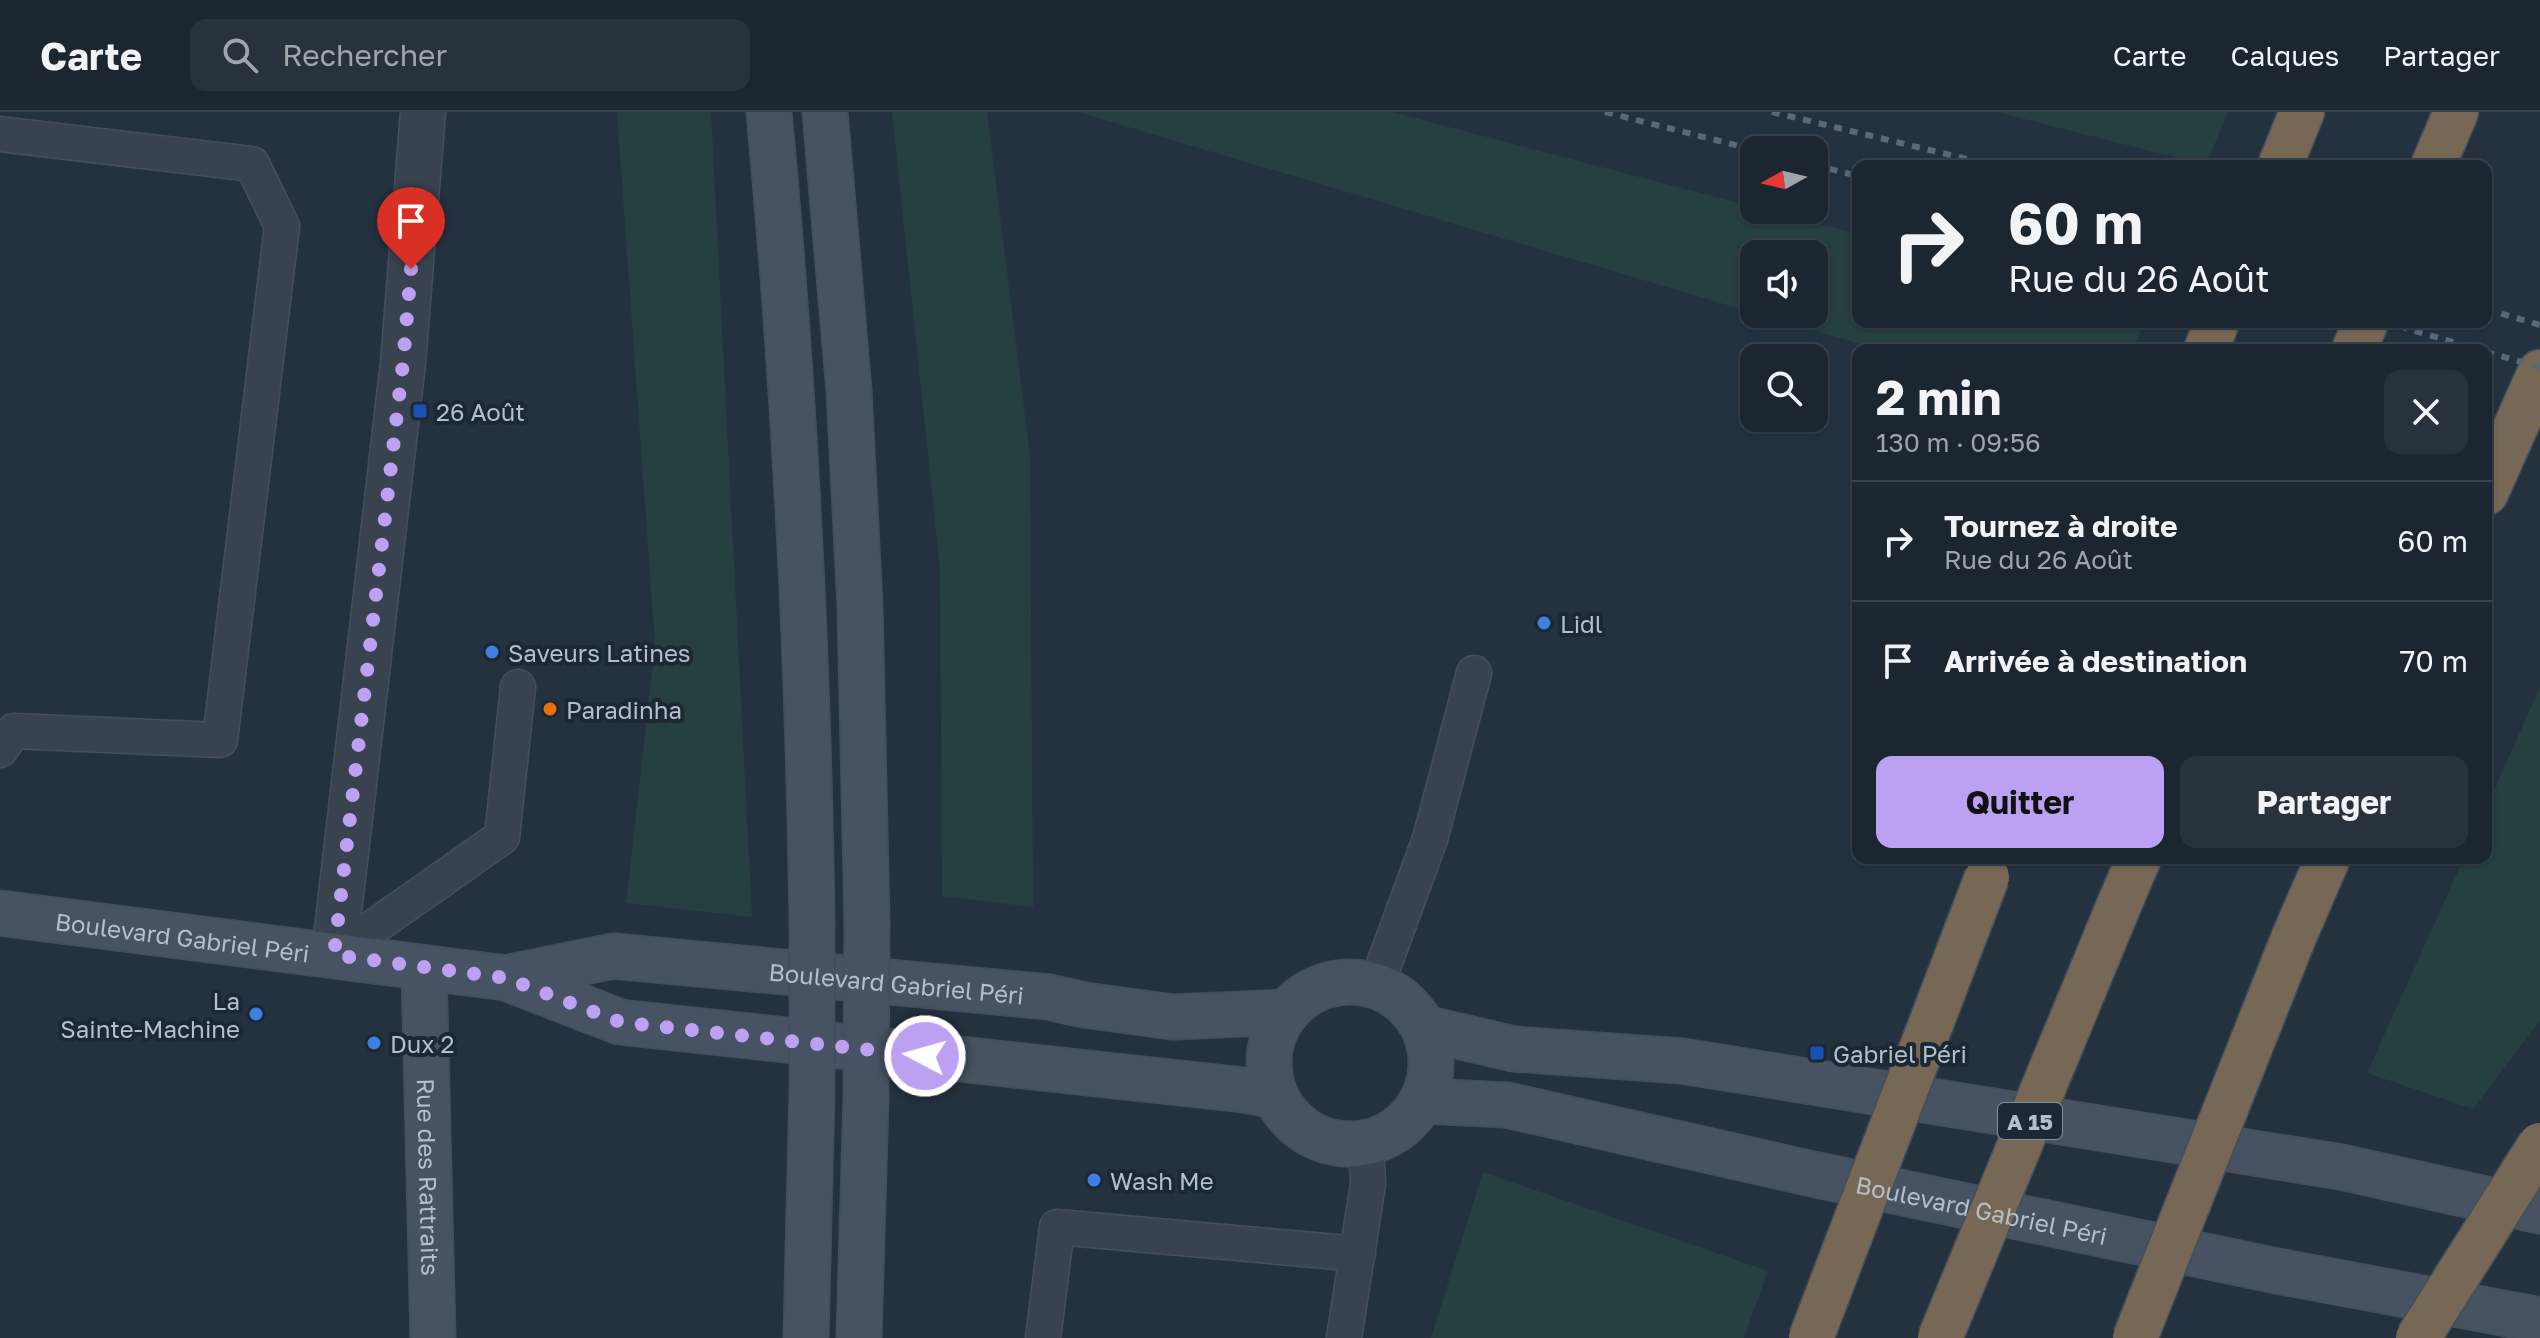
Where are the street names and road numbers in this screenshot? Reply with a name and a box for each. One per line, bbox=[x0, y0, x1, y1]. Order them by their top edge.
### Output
street label: Boulevard Gabriel Péri bbox=[54, 906, 311, 967]
street label: Boulevard Gabriel Péri bbox=[768, 956, 1025, 1009]
street label: Rue des Rattraits bbox=[412, 1078, 446, 1276]
road number: A 15 bbox=[1998, 1103, 2062, 1139]
street label: Boulevard Gabriel Péri bbox=[1853, 1169, 2110, 1250]

